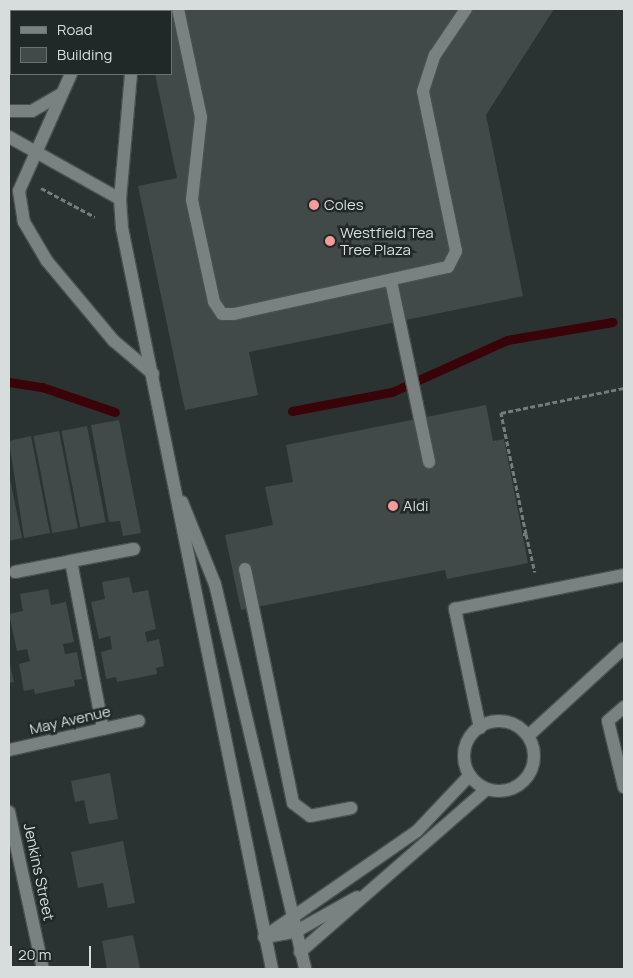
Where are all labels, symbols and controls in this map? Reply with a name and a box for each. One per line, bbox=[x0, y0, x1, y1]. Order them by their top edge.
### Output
legend bbox=[10, 10, 172, 75]
text: Road bbox=[57, 19, 93, 40]
text: Building bbox=[57, 44, 112, 65]
place label: Coles bbox=[324, 196, 364, 214]
marker: Coles bbox=[308, 199, 320, 211]
place label: Westfield Tea Tree Plaza bbox=[340, 223, 434, 258]
marker: Westfield Tea Tree Plaza bbox=[324, 235, 336, 247]
place label: Aldi bbox=[403, 497, 428, 515]
marker: Aldi bbox=[387, 500, 399, 512]
street label: May Avenue bbox=[28, 702, 112, 738]
street label: Jenkins Street bbox=[20, 822, 58, 922]
scale bar bbox=[12, 936, 94, 968]
text: 20 m bbox=[18, 944, 51, 965]

